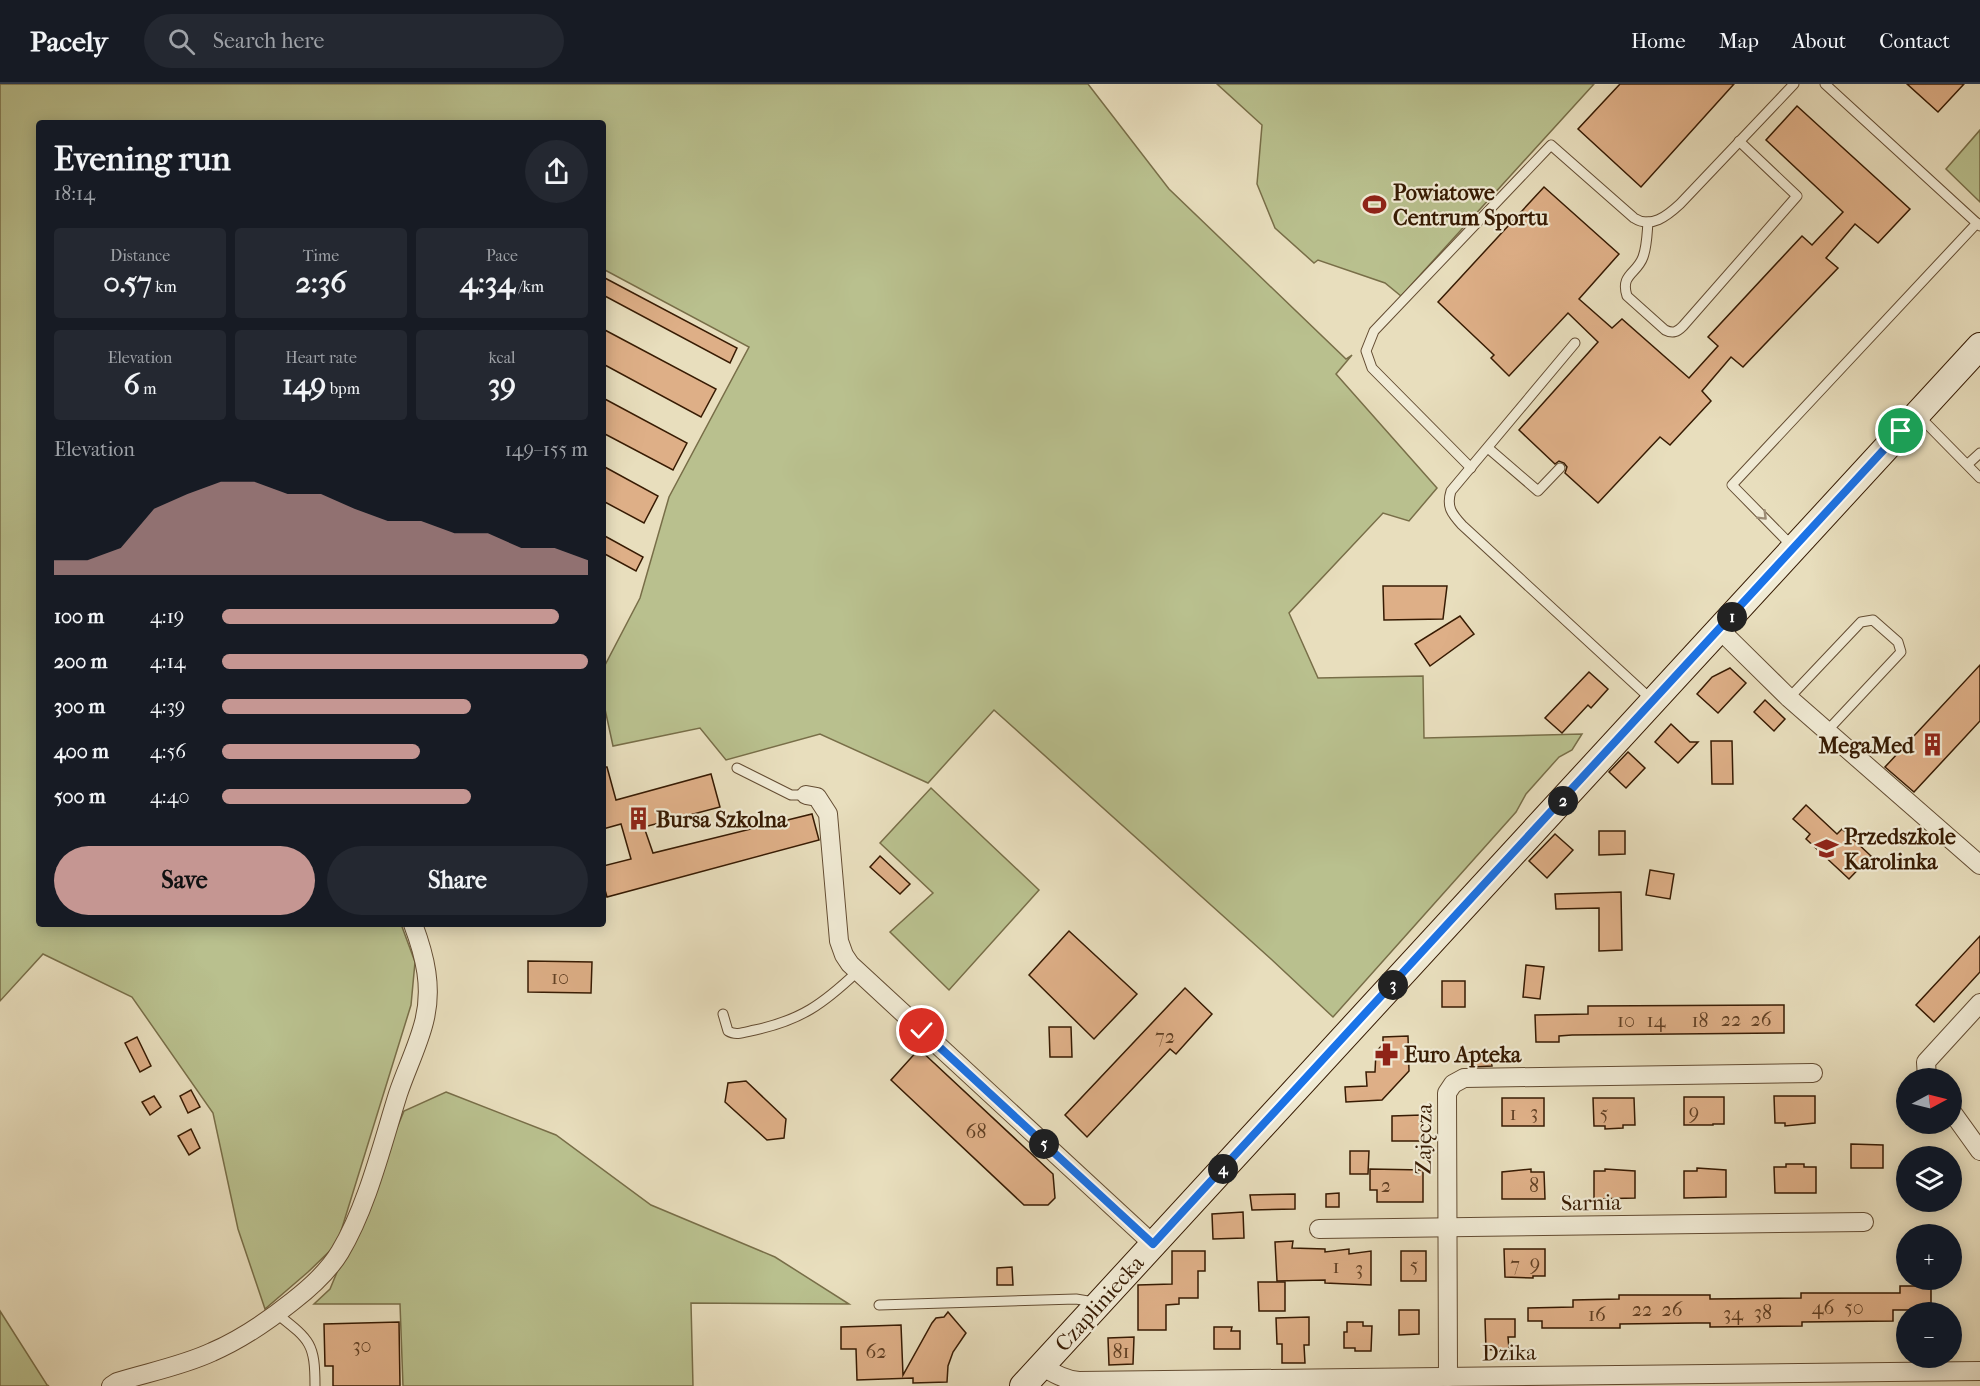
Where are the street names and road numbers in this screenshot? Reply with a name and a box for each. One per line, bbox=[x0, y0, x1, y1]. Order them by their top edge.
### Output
street label: Zajęcza bbox=[1410, 1102, 1438, 1175]
street label: Sarnia bbox=[1561, 1189, 1622, 1217]
street label: Czapliniecka bbox=[1050, 1250, 1150, 1357]
street label: Dzika bbox=[1482, 1340, 1537, 1366]

